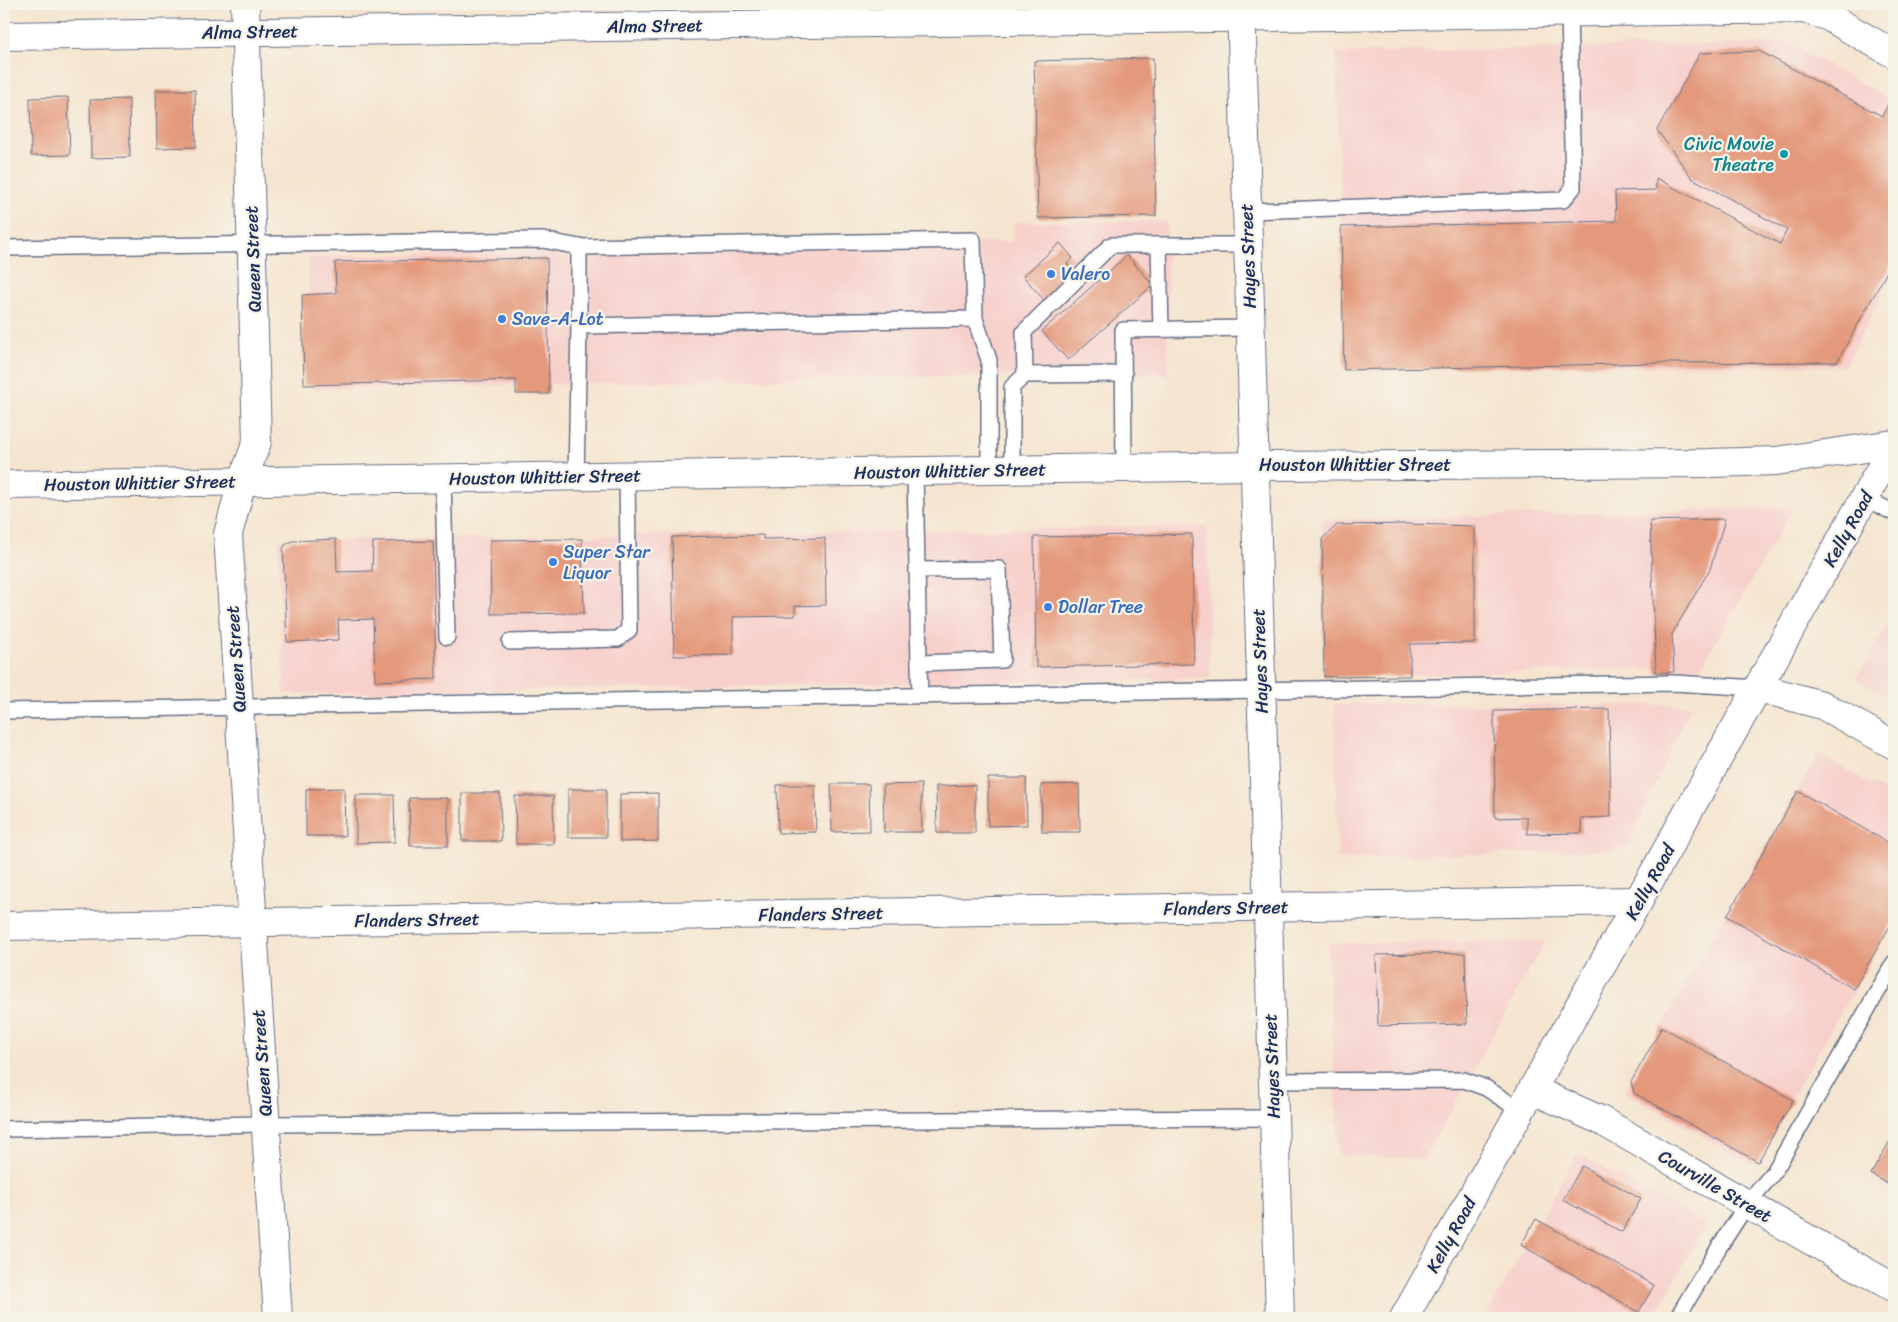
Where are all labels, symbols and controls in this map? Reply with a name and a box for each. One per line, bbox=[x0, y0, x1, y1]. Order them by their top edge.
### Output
street label: Alma Street bbox=[606, 9, 704, 43]
street label: Alma Street bbox=[201, 15, 299, 49]
place label: Civic Movie Theatre bbox=[1684, 128, 1774, 181]
marker: Civic Movie Theatre bbox=[1778, 148, 1790, 160]
street label: Hayes Street bbox=[1230, 203, 1266, 309]
street label: Queen Street bbox=[235, 205, 271, 313]
place label: Valero bbox=[1061, 258, 1110, 290]
marker: Valero bbox=[1045, 268, 1057, 280]
place label: Save-A-Lot bbox=[512, 303, 604, 335]
marker: Save-A-Lot bbox=[496, 313, 508, 325]
street label: Houston Whittier Street bbox=[1259, 449, 1451, 481]
street label: Houston Whittier Street bbox=[854, 453, 1046, 489]
street label: Houston Whittier Street bbox=[449, 459, 641, 495]
street label: Houston Whittier Street bbox=[44, 465, 236, 501]
street label: Kelly Road bbox=[1814, 484, 1883, 573]
place label: Super Star Liquor bbox=[563, 536, 651, 589]
marker: Super Star Liquor bbox=[547, 556, 559, 568]
place label: Dollar Tree bbox=[1058, 591, 1143, 623]
marker: Dollar Tree bbox=[1042, 601, 1054, 613]
street label: Queen Street bbox=[216, 605, 256, 713]
street label: Hayes Street bbox=[1242, 608, 1278, 714]
street label: Kelly Road bbox=[1616, 837, 1685, 926]
street label: Flanders Street bbox=[1163, 891, 1289, 925]
street label: Flanders Street bbox=[758, 897, 884, 931]
street label: Flanders Street bbox=[354, 903, 480, 937]
street label: Queen Street bbox=[242, 1009, 282, 1117]
street label: Hayes Street bbox=[1254, 1013, 1290, 1119]
street label: Courville Street bbox=[1652, 1140, 1778, 1232]
street label: Kelly Road bbox=[1417, 1190, 1486, 1279]

